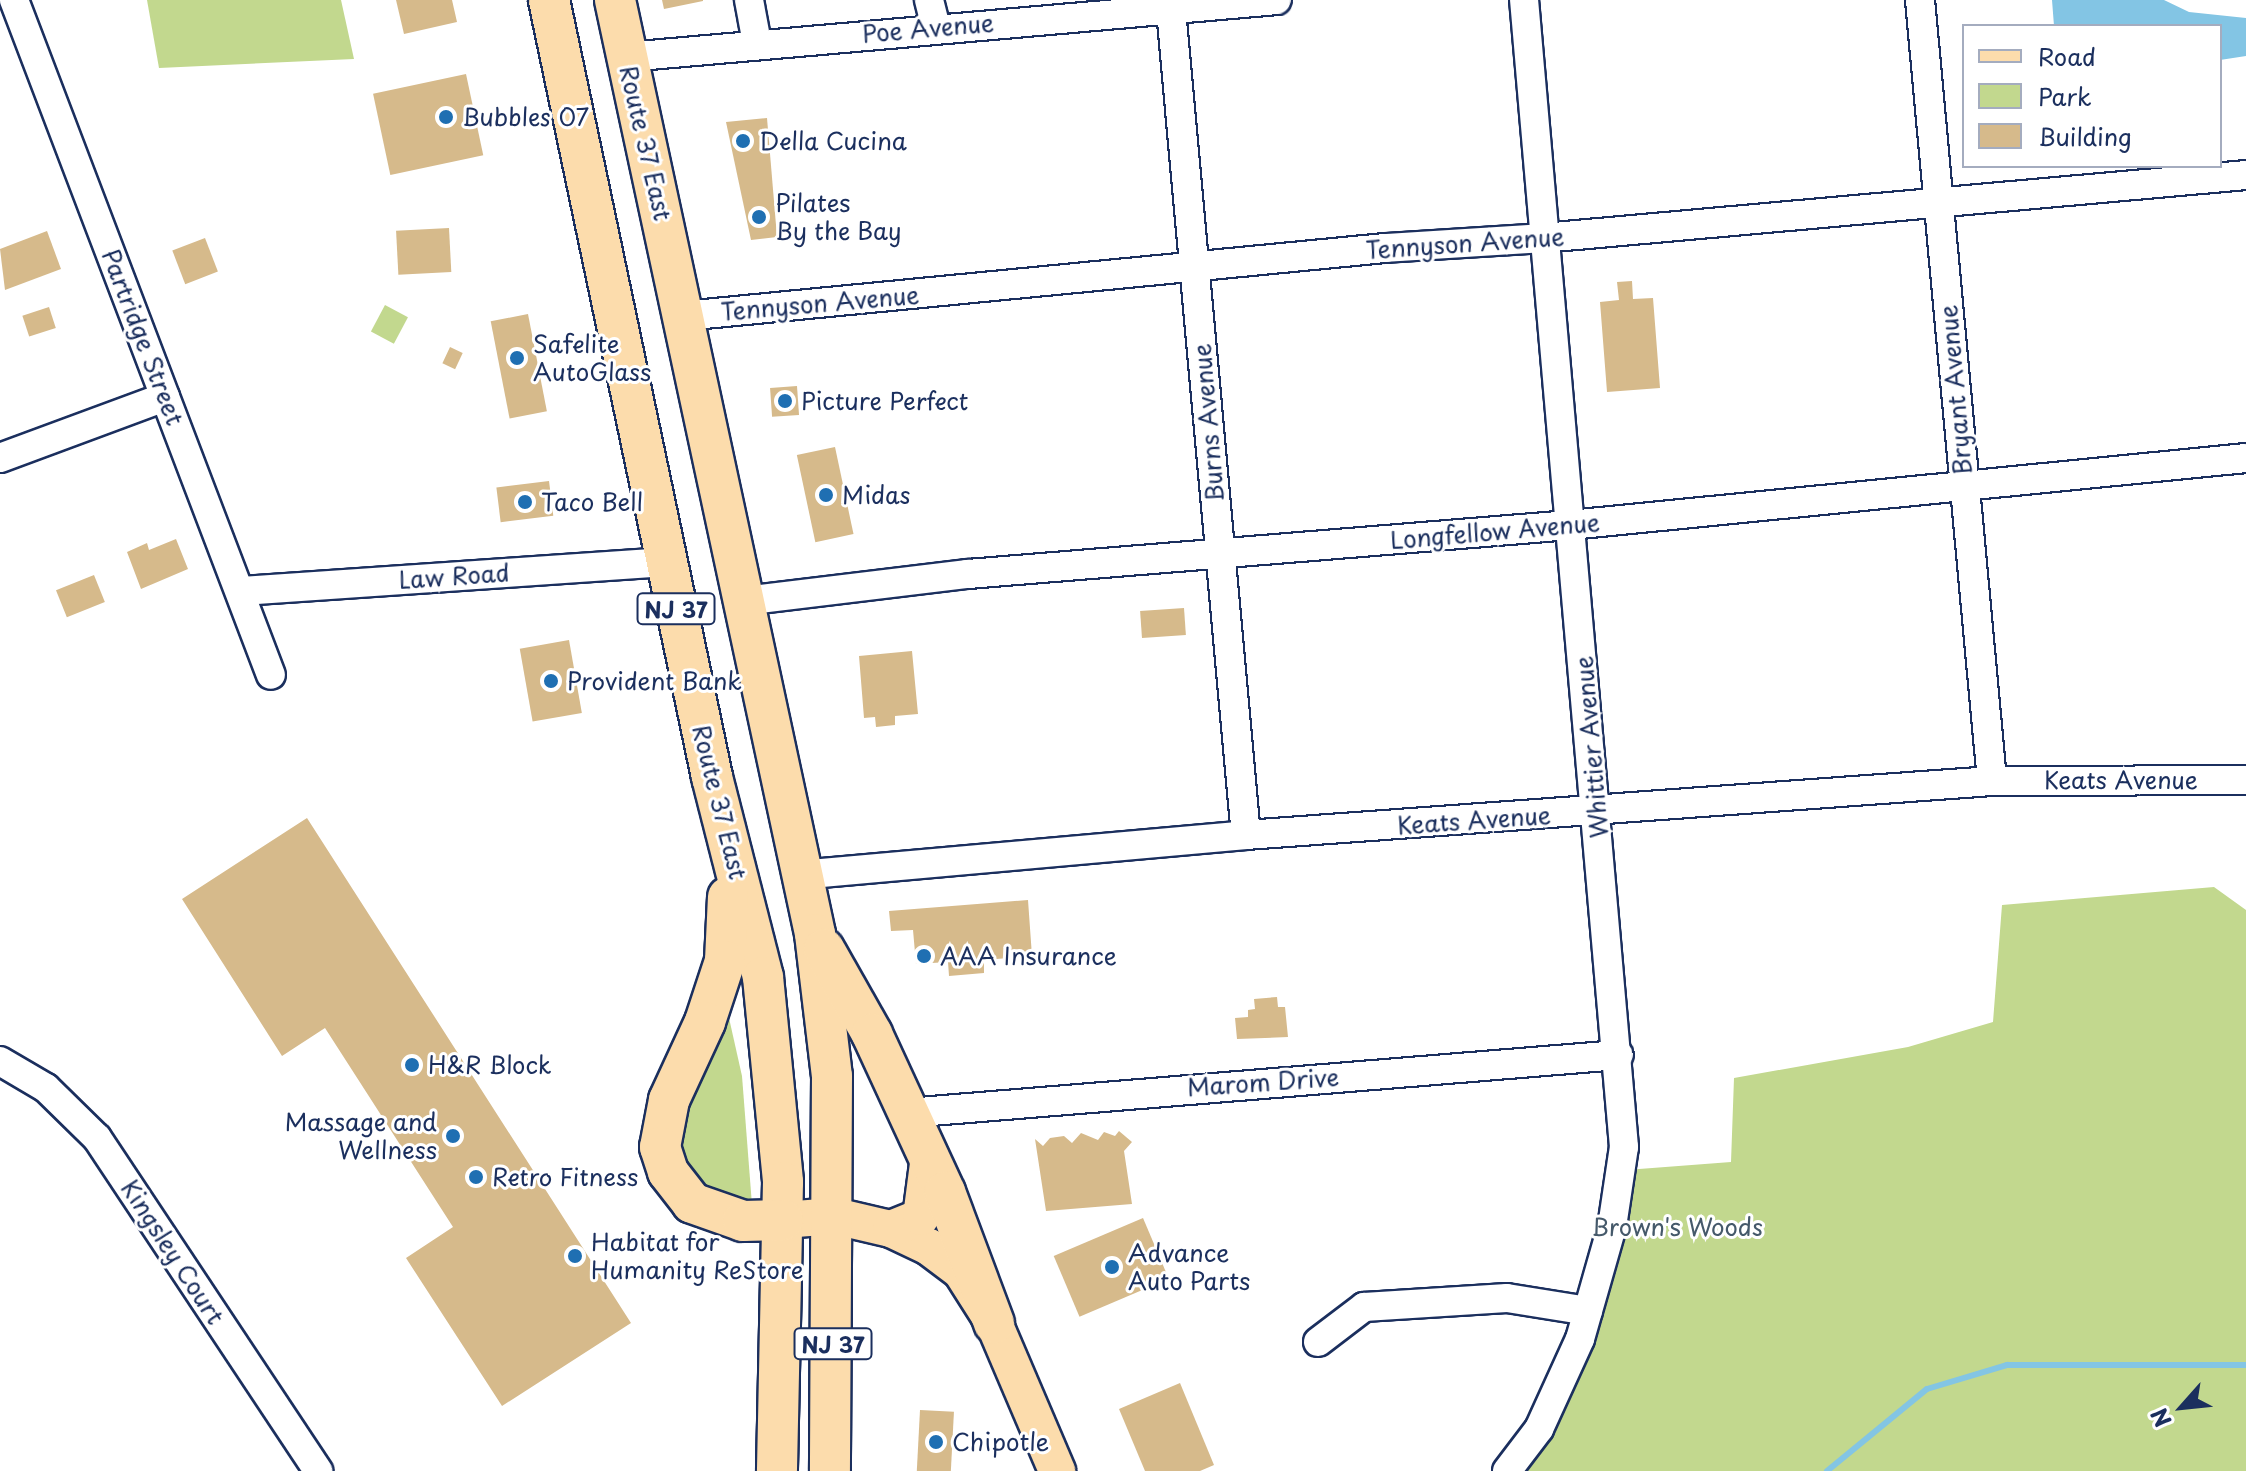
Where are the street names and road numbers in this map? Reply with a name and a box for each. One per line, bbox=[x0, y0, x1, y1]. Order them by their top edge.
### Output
street label: Poe Avenue bbox=[862, 8, 994, 48]
street label: Route 37 East bbox=[614, 62, 678, 224]
street label: Tennyson Avenue bbox=[1366, 222, 1564, 264]
street label: Partridge Street bbox=[96, 245, 190, 429]
street label: Tennyson Avenue bbox=[721, 280, 919, 326]
street label: Bryant Avenue bbox=[1933, 304, 1977, 476]
street label: Burns Avenue bbox=[1187, 343, 1229, 503]
street label: Longfellow Avenue bbox=[1389, 507, 1601, 555]
street label: Law Road bbox=[397, 558, 511, 594]
road number: NJ 37 bbox=[636, 591, 716, 627]
street label: Whittier Avenue bbox=[1569, 654, 1613, 840]
street label: Route 37 East bbox=[687, 721, 753, 883]
street label: Keats Avenue bbox=[2045, 766, 2197, 794]
street label: Keats Avenue bbox=[1397, 800, 1551, 840]
street label: Marom Drive bbox=[1186, 1062, 1340, 1102]
street label: Kingsley Court bbox=[115, 1173, 231, 1331]
road number: NJ 37 bbox=[793, 1326, 873, 1362]

